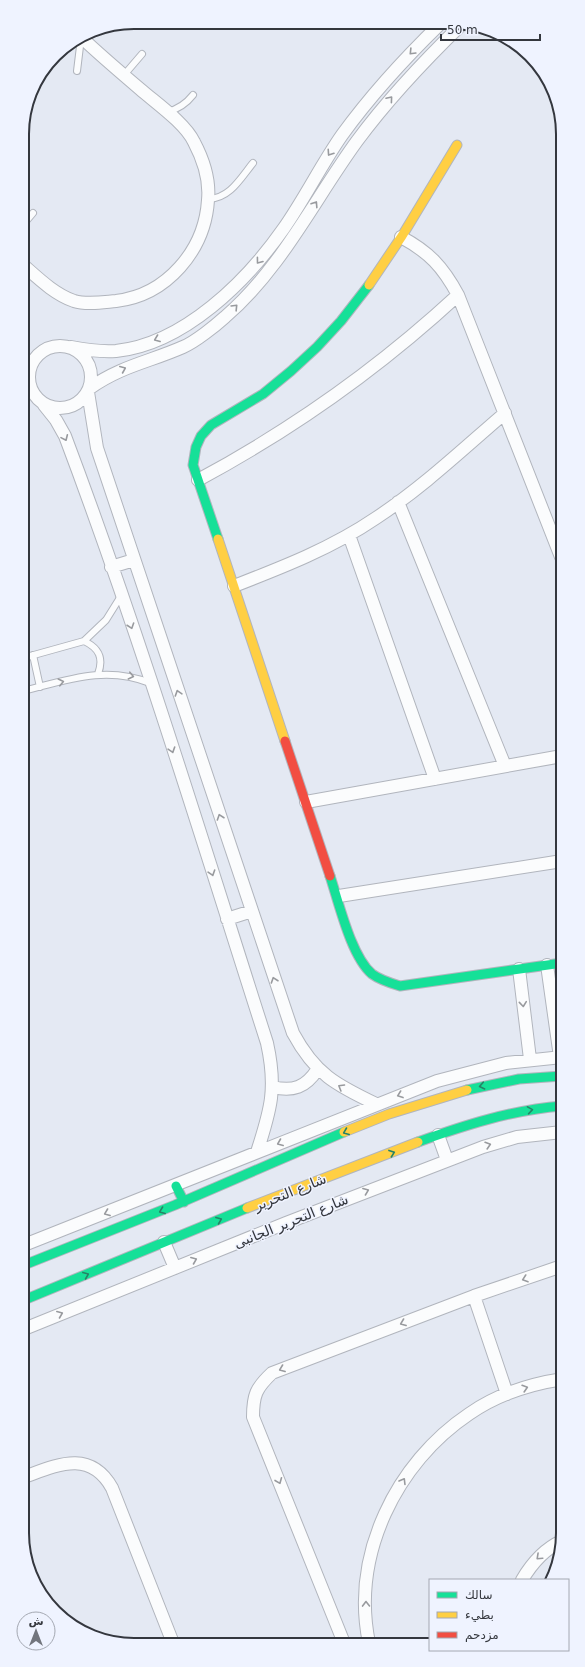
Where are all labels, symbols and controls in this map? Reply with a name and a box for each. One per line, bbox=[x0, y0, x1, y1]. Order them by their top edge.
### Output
scale bar bbox=[441, 16, 540, 42]
text: 50 m bbox=[447, 23, 478, 37]
one-way arrow bbox=[410, 47, 417, 54]
one-way arrow bbox=[386, 96, 393, 103]
one-way arrow bbox=[328, 148, 335, 155]
one-way arrow bbox=[310, 201, 318, 208]
one-way arrow bbox=[257, 257, 264, 264]
one-way arrow bbox=[230, 304, 238, 312]
one-way arrow bbox=[153, 334, 161, 342]
one-way arrow bbox=[119, 366, 127, 374]
one-way arrow bbox=[60, 434, 68, 441]
one-way arrow bbox=[127, 623, 135, 630]
one-way arrow bbox=[128, 671, 135, 680]
one-way arrow bbox=[58, 679, 64, 687]
one-way arrow bbox=[174, 690, 183, 697]
one-way arrow bbox=[167, 746, 176, 753]
one-way arrow bbox=[216, 813, 224, 820]
one-way arrow bbox=[207, 870, 216, 877]
one-way arrow bbox=[270, 976, 279, 983]
one-way arrow bbox=[519, 1001, 528, 1007]
one-way arrow bbox=[479, 1082, 485, 1090]
one-way arrow bbox=[338, 1084, 345, 1091]
one-way arrow bbox=[397, 1090, 404, 1098]
one-way arrow bbox=[526, 1106, 533, 1115]
one-way arrow bbox=[342, 1128, 349, 1136]
one-way arrow bbox=[276, 1138, 283, 1146]
one-way arrow bbox=[484, 1141, 491, 1150]
one-way arrow bbox=[389, 1149, 396, 1157]
street label: شارع التحرير bbox=[251, 1170, 329, 1215]
one-way arrow bbox=[363, 1188, 370, 1196]
street label: شارع التحرير الجانبى bbox=[231, 1191, 351, 1252]
one-way arrow bbox=[158, 1206, 166, 1214]
one-way arrow bbox=[104, 1208, 111, 1216]
one-way arrow bbox=[215, 1217, 222, 1225]
one-way arrow bbox=[189, 1257, 197, 1265]
one-way arrow bbox=[82, 1271, 89, 1279]
one-way arrow bbox=[522, 1274, 529, 1282]
one-way arrow bbox=[56, 1311, 64, 1319]
one-way arrow bbox=[400, 1318, 407, 1327]
one-way arrow bbox=[278, 1364, 285, 1373]
one-way arrow bbox=[522, 1384, 529, 1393]
one-way arrow bbox=[274, 1477, 282, 1484]
one-way arrow bbox=[398, 1478, 405, 1486]
one-way arrow bbox=[536, 1552, 544, 1560]
legend bbox=[429, 1579, 569, 1651]
text: سالك bbox=[465, 1588, 492, 1602]
one-way arrow bbox=[362, 1601, 370, 1607]
text: بطيء bbox=[465, 1608, 494, 1622]
north arrow bbox=[16, 1611, 56, 1651]
text: ش bbox=[28, 1615, 44, 1628]
text: مزدحم bbox=[465, 1628, 499, 1643]

